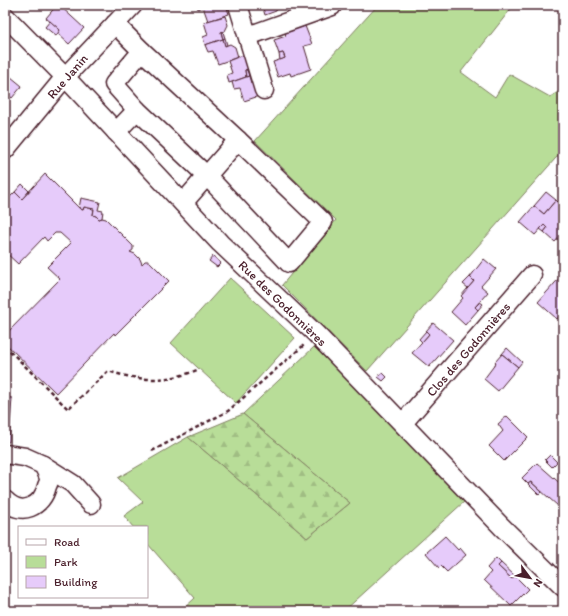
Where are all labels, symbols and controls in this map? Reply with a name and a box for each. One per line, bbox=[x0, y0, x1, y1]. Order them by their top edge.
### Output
street label: Rue Janin bbox=[44, 51, 91, 102]
street label: Rue des Godonnières bbox=[236, 257, 330, 349]
street label: Clos des Godonnières bbox=[423, 299, 513, 399]
legend bbox=[18, 526, 148, 598]
text: Road bbox=[54, 535, 80, 549]
text: Park bbox=[54, 555, 78, 569]
north arrow bbox=[510, 558, 550, 598]
text: Building bbox=[54, 575, 98, 589]
text: N bbox=[531, 576, 546, 590]

